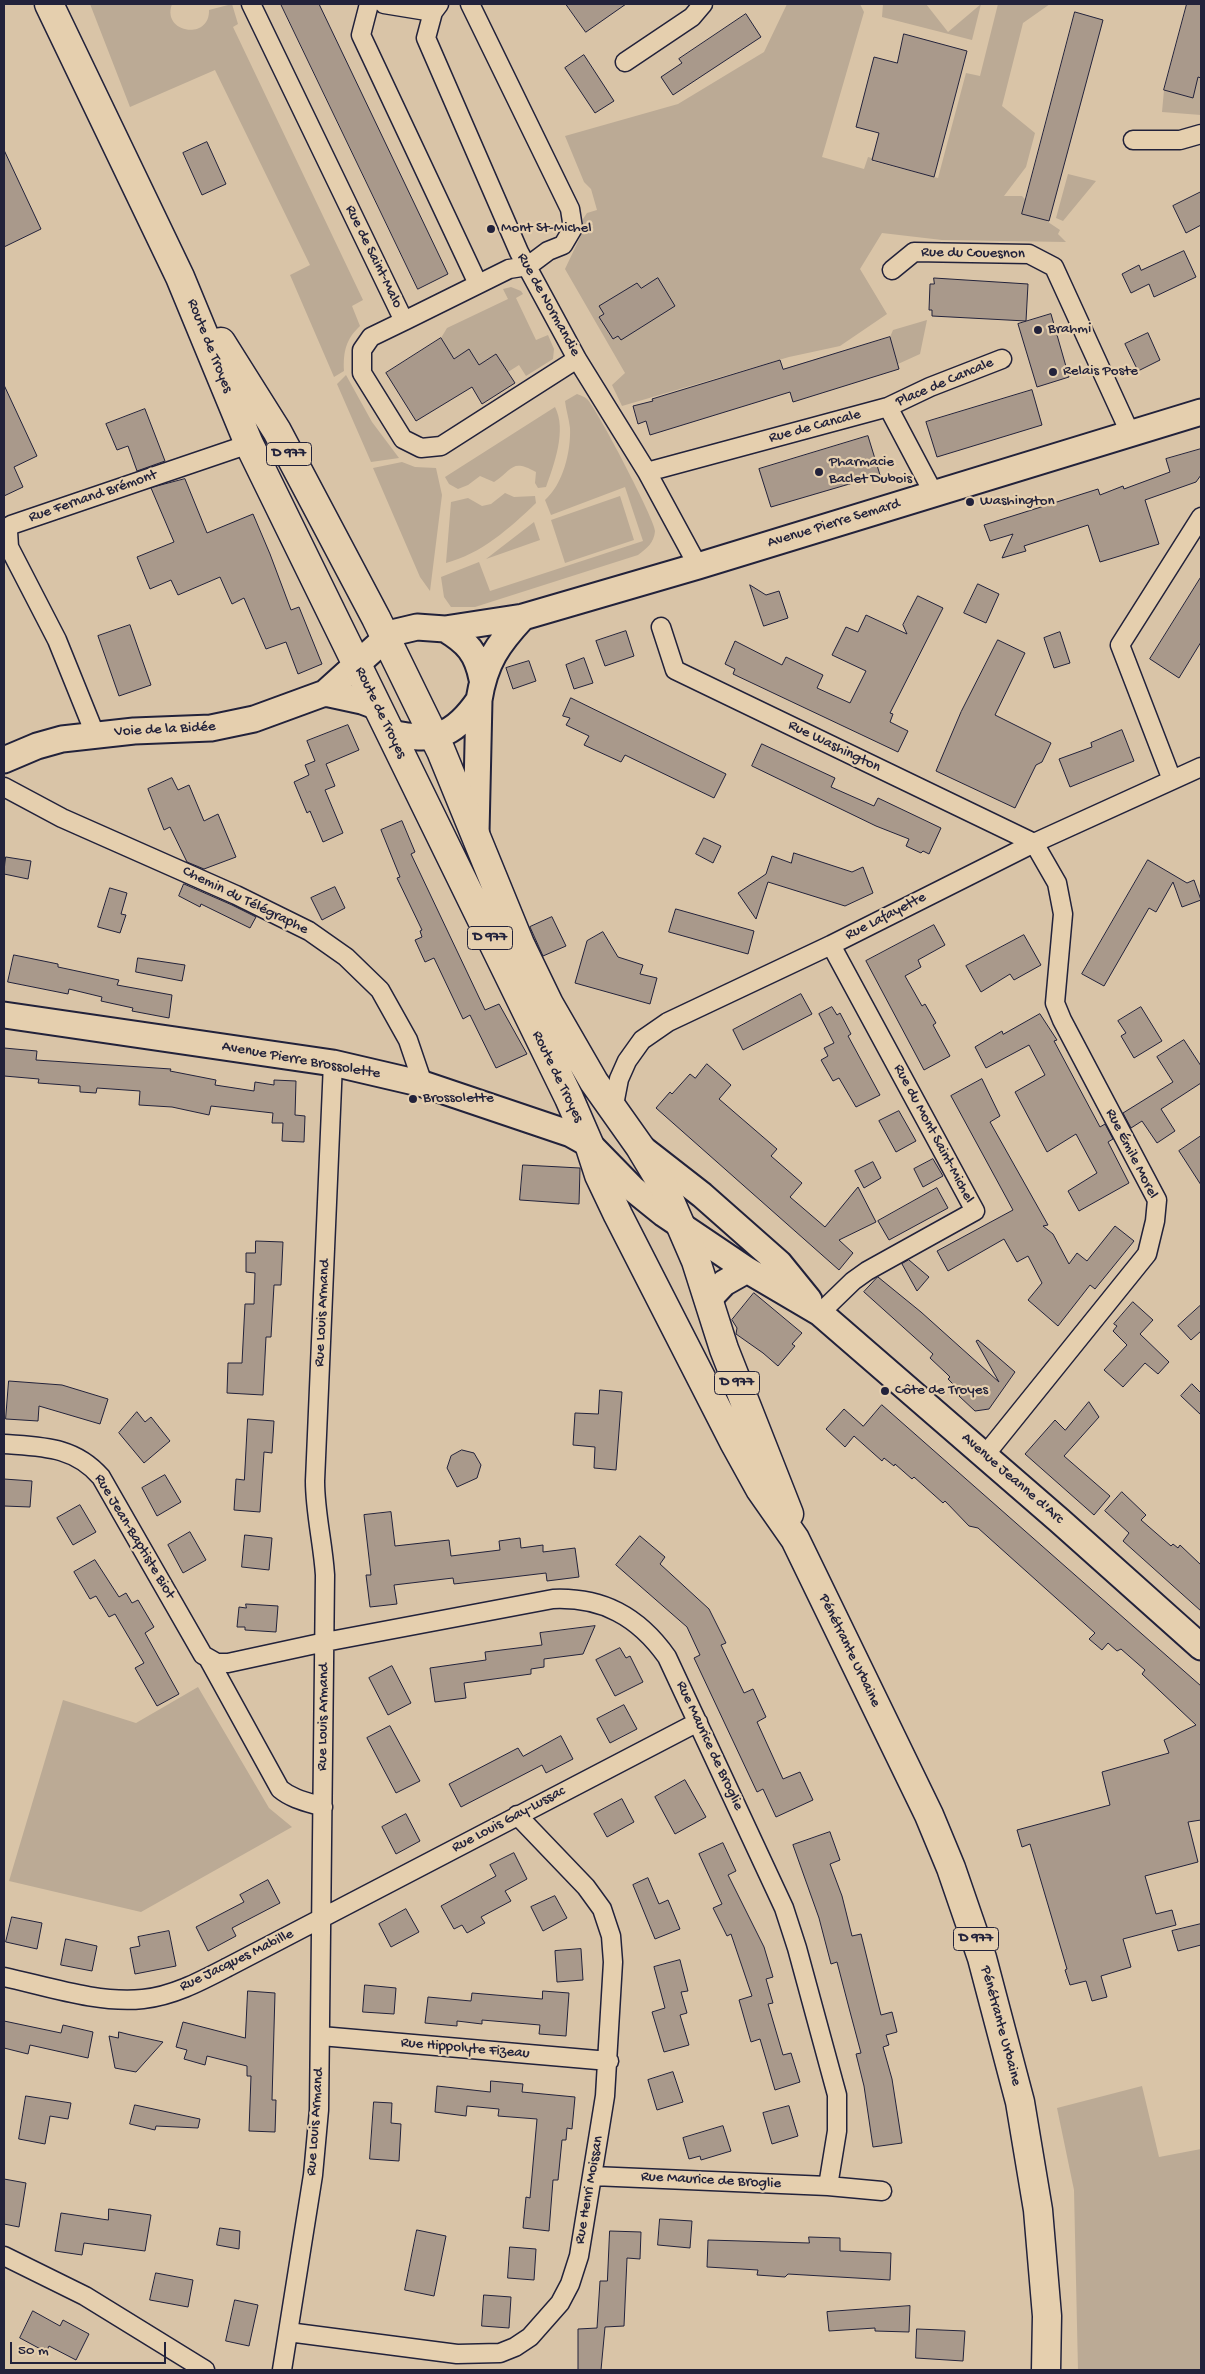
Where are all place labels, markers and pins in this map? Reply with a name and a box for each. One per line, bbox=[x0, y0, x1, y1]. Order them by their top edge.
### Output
place label: Mont St-Michel bbox=[501, 220, 592, 238]
marker: Mont St-Michel bbox=[485, 223, 497, 235]
place label: Brahmi bbox=[1048, 321, 1091, 339]
marker: Brahmi bbox=[1032, 324, 1044, 336]
place label: Relais Poste bbox=[1063, 363, 1138, 381]
marker: Relais Poste bbox=[1047, 366, 1059, 378]
place label: Pharmacie Baclet Dubois bbox=[829, 454, 912, 489]
marker: Pharmacie Baclet Dubois bbox=[813, 466, 825, 478]
place label: Washington bbox=[980, 493, 1055, 511]
marker: Washington bbox=[964, 496, 976, 508]
place label: Brossolette bbox=[423, 1090, 494, 1108]
marker: Brossolette bbox=[407, 1093, 419, 1105]
place label: Côte de Troyes bbox=[895, 1382, 988, 1400]
marker: Côte de Troyes bbox=[879, 1385, 891, 1397]

